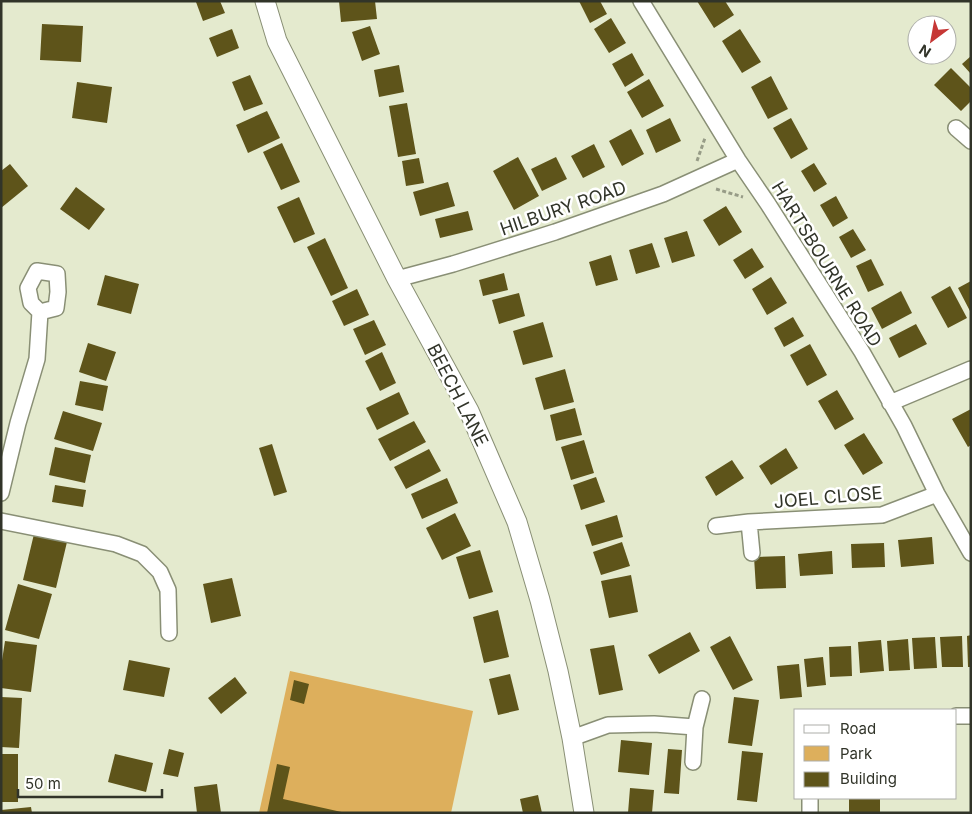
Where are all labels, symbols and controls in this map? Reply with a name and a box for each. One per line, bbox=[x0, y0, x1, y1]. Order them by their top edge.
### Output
north arrow bbox=[907, 15, 957, 65]
text: N bbox=[916, 41, 934, 61]
street label: HILBURY ROAD bbox=[497, 177, 629, 239]
street label: HARTSBOURNE ROAD bbox=[768, 178, 886, 350]
street label: BEECH LANE bbox=[423, 340, 493, 450]
street label: JOEL CLOSE bbox=[773, 482, 883, 512]
legend bbox=[794, 709, 957, 799]
text: Road bbox=[840, 719, 876, 738]
text: Park bbox=[840, 744, 873, 763]
scale bar bbox=[18, 766, 161, 798]
text: Building bbox=[840, 769, 897, 788]
text: 50 m bbox=[25, 774, 61, 793]

